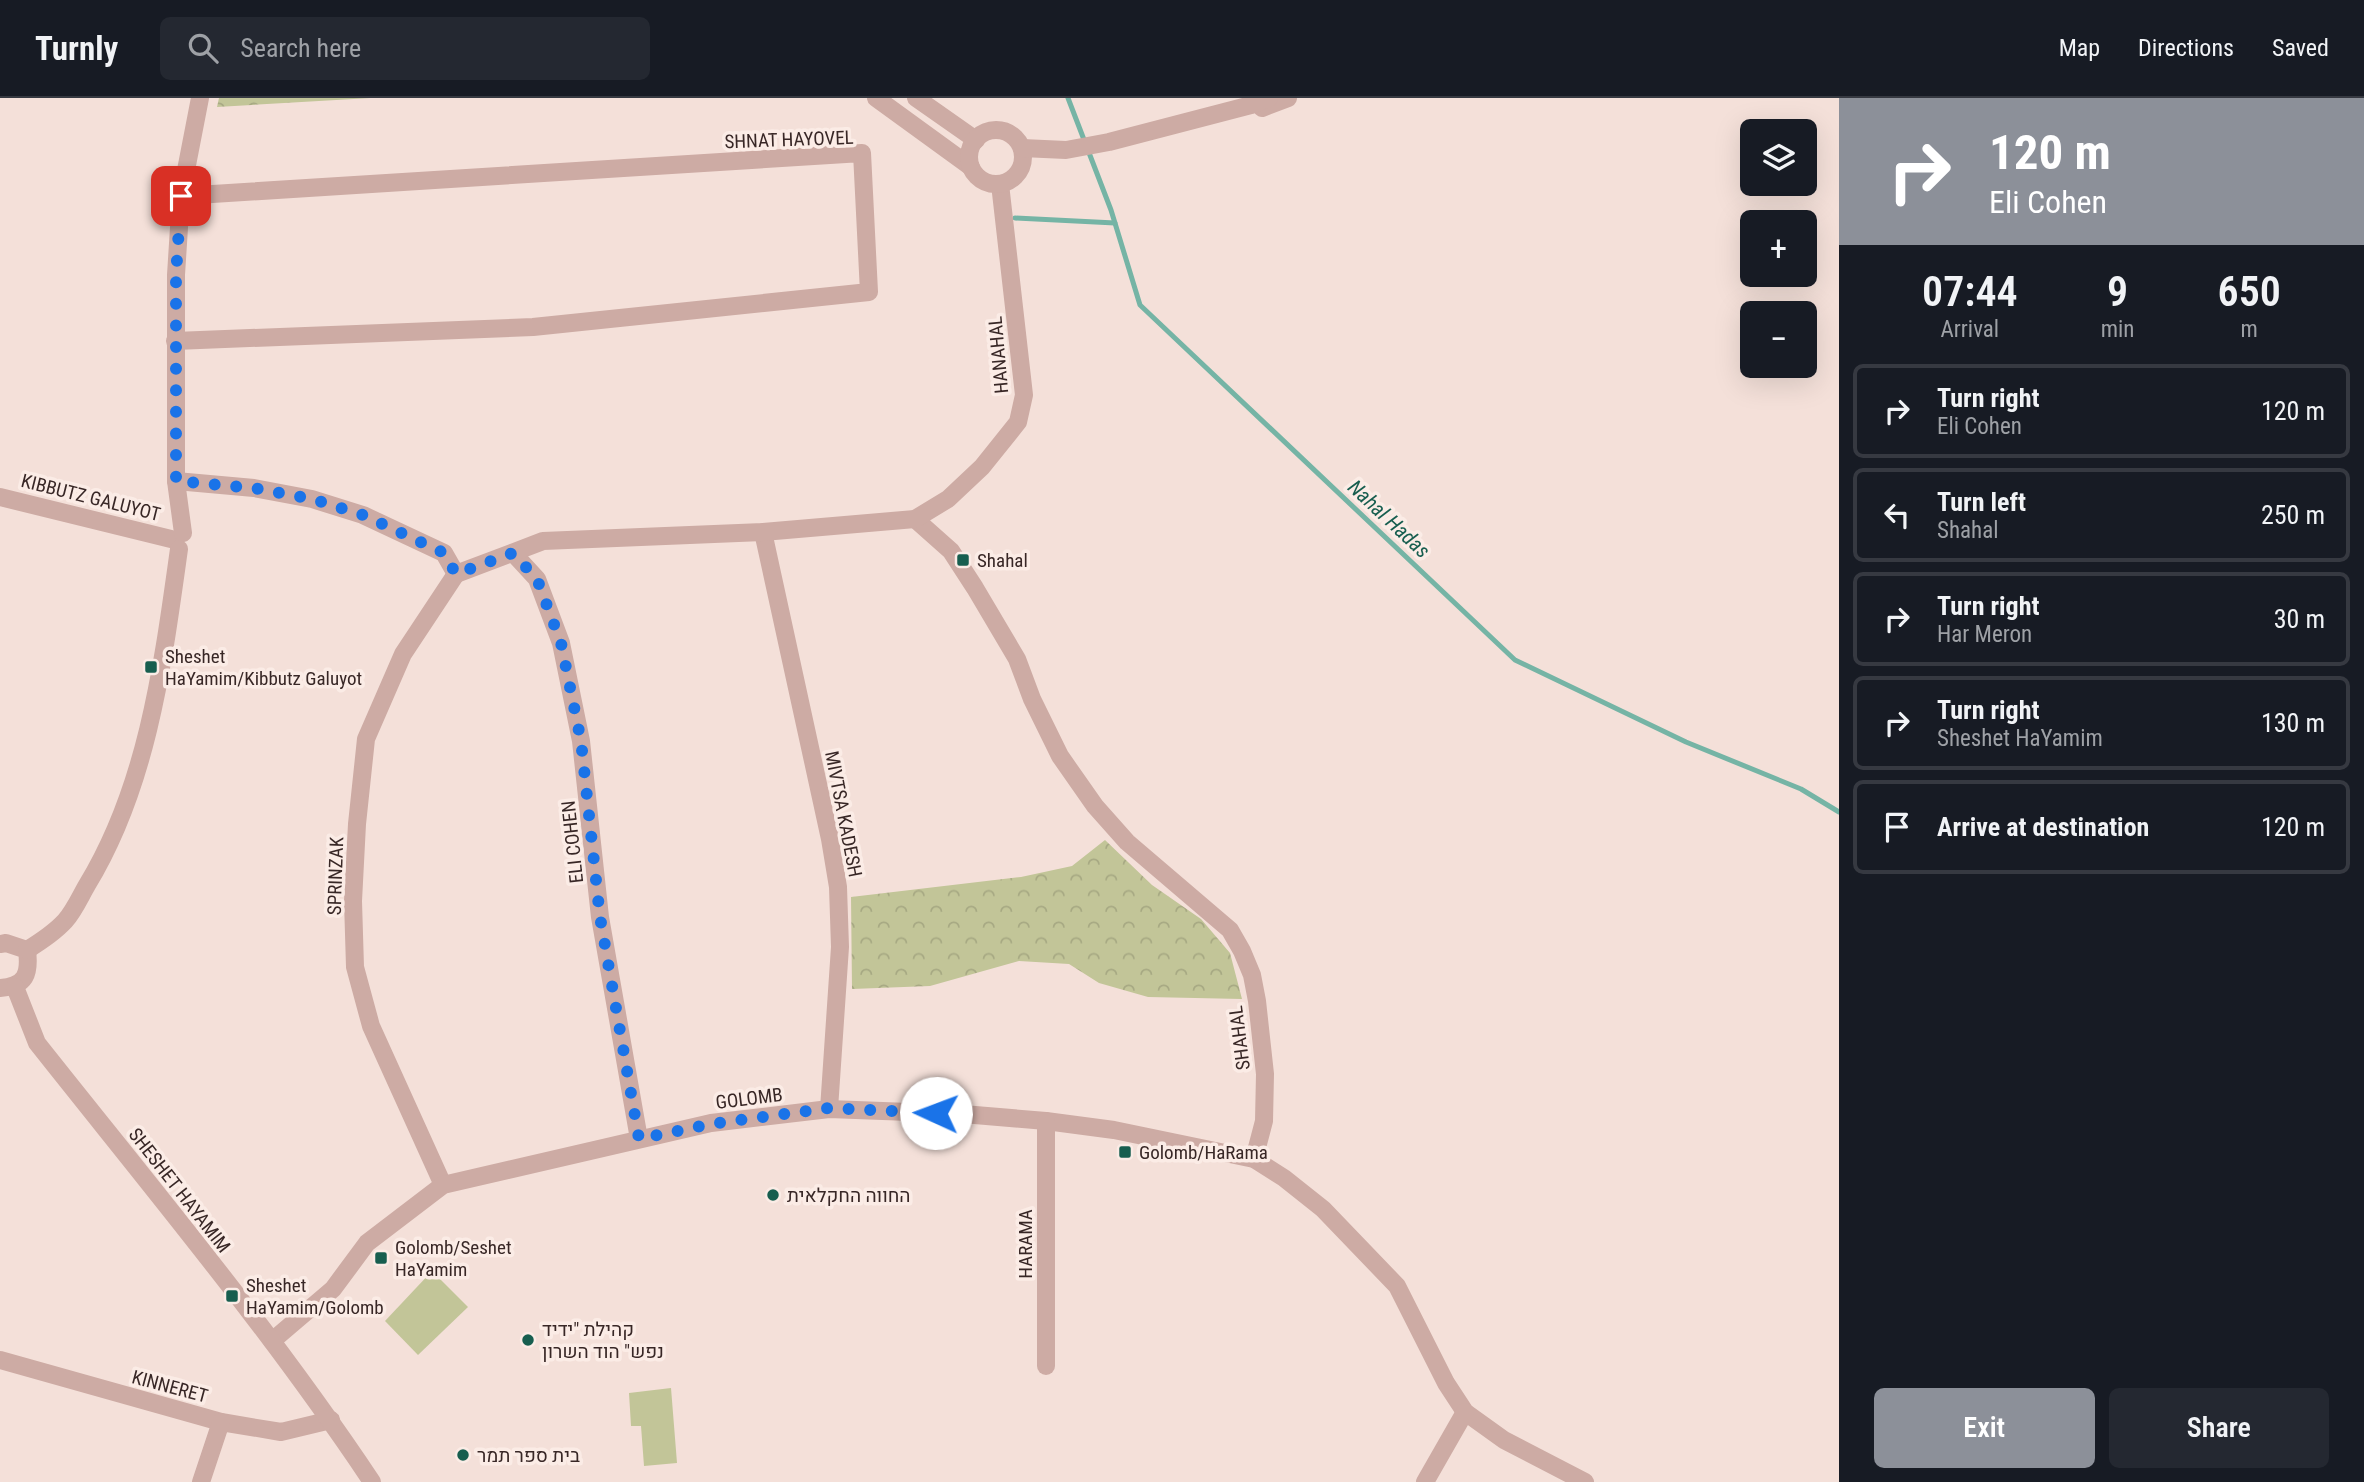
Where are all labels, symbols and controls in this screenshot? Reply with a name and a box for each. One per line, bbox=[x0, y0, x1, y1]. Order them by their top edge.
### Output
search box bbox=[160, 17, 650, 80]
text: Turnly bbox=[35, 29, 118, 68]
icon: search bbox=[184, 29, 222, 67]
text: Search here bbox=[240, 33, 361, 63]
text: Map bbox=[2059, 34, 2100, 62]
text: Directions bbox=[2138, 34, 2234, 62]
text: Saved bbox=[2272, 34, 2329, 62]
map controls bbox=[1740, 119, 1817, 378]
button: layers bbox=[1740, 119, 1817, 196]
text: 120 m bbox=[1989, 124, 2111, 181]
street label: SHNAT HAYOVEL bbox=[724, 126, 854, 153]
icon: right bbox=[1874, 126, 1965, 217]
pin bbox=[151, 166, 211, 226]
icon: arrive bbox=[162, 177, 200, 215]
text: Eli Cohen bbox=[1989, 183, 2107, 221]
button: + bbox=[1740, 210, 1817, 287]
text: 07:44 bbox=[1922, 267, 2018, 316]
text: 9 bbox=[2107, 267, 2128, 316]
text: 650 bbox=[2218, 267, 2281, 316]
button: − bbox=[1740, 301, 1817, 378]
street label: HANAHAL bbox=[984, 315, 1013, 395]
text: Arrival bbox=[1941, 316, 1999, 343]
text: min bbox=[2101, 316, 2134, 343]
text: m bbox=[2241, 316, 2258, 343]
text: Turn right bbox=[1937, 383, 2039, 413]
icon: right bbox=[1878, 392, 1916, 430]
text: 120 m bbox=[2261, 396, 2325, 426]
text: Eli Cohen bbox=[1937, 413, 2022, 440]
street label: KIBBUTZ GALUYOT bbox=[19, 469, 163, 526]
water label: Nahal Hadas bbox=[1343, 475, 1435, 563]
text: Turn left bbox=[1937, 487, 2026, 517]
icon: left bbox=[1878, 496, 1916, 534]
text: 250 m bbox=[2261, 500, 2325, 530]
text: Shahal bbox=[1937, 517, 1998, 544]
place label: Shahal bbox=[977, 549, 1028, 572]
marker: Shahal bbox=[955, 552, 971, 568]
text: Turn right bbox=[1937, 591, 2039, 621]
icon: right bbox=[1878, 600, 1916, 638]
text: 30 m bbox=[2274, 604, 2325, 634]
text: Har Meron bbox=[1937, 621, 2032, 648]
place label: Sheshet HaYamim/Kibbutz Galuyot bbox=[165, 645, 362, 690]
marker: Sheshet HaYamim/Kibbutz Galuyot bbox=[143, 659, 159, 675]
text: Turn right bbox=[1937, 695, 2039, 725]
icon: right bbox=[1878, 704, 1916, 742]
text: 130 m bbox=[2261, 708, 2325, 738]
text: Sheshet HaYamim bbox=[1937, 725, 2103, 752]
street label: MIVTSA KADESH bbox=[820, 749, 867, 879]
street label: ELI COHEN bbox=[557, 800, 588, 884]
icon: arrive bbox=[1878, 808, 1916, 846]
text: Arrive at destination bbox=[1937, 812, 2149, 842]
text: 120 m bbox=[2261, 812, 2325, 842]
street label: SPRINZAK bbox=[323, 836, 348, 916]
street label: SHAHAL bbox=[1224, 1004, 1255, 1071]
position arrow bbox=[899, 1076, 973, 1150]
street label: GOLOMB bbox=[714, 1083, 784, 1114]
street label: SHESHET HAYAMIM bbox=[124, 1123, 235, 1257]
place label: Golomb/HaRama bbox=[1139, 1141, 1268, 1164]
marker: Golomb/HaRama bbox=[1117, 1144, 1133, 1160]
place label: החווה החקלאית bbox=[787, 1184, 911, 1207]
marker: החווה החקלאית bbox=[765, 1187, 781, 1203]
street label: HARAMA bbox=[1014, 1209, 1037, 1279]
place label: Golomb/Seshet HaYamim bbox=[395, 1236, 512, 1281]
marker: Golomb/Seshet HaYamim bbox=[373, 1250, 389, 1266]
place label: Sheshet HaYamim/Golomb bbox=[246, 1274, 384, 1319]
marker: Sheshet HaYamim/Golomb bbox=[224, 1288, 240, 1304]
place label: קהילת "ידיד נפש" הוד השרון bbox=[542, 1318, 664, 1363]
marker: קהילת "ידיד נפש" הוד השרון bbox=[520, 1332, 536, 1348]
street label: KINNERET bbox=[129, 1365, 210, 1408]
button: Exit bbox=[1874, 1388, 2095, 1468]
button: Share bbox=[2109, 1388, 2329, 1468]
place label: בית ספר תמר bbox=[477, 1444, 580, 1467]
marker: בית ספר תמר bbox=[455, 1447, 471, 1463]

